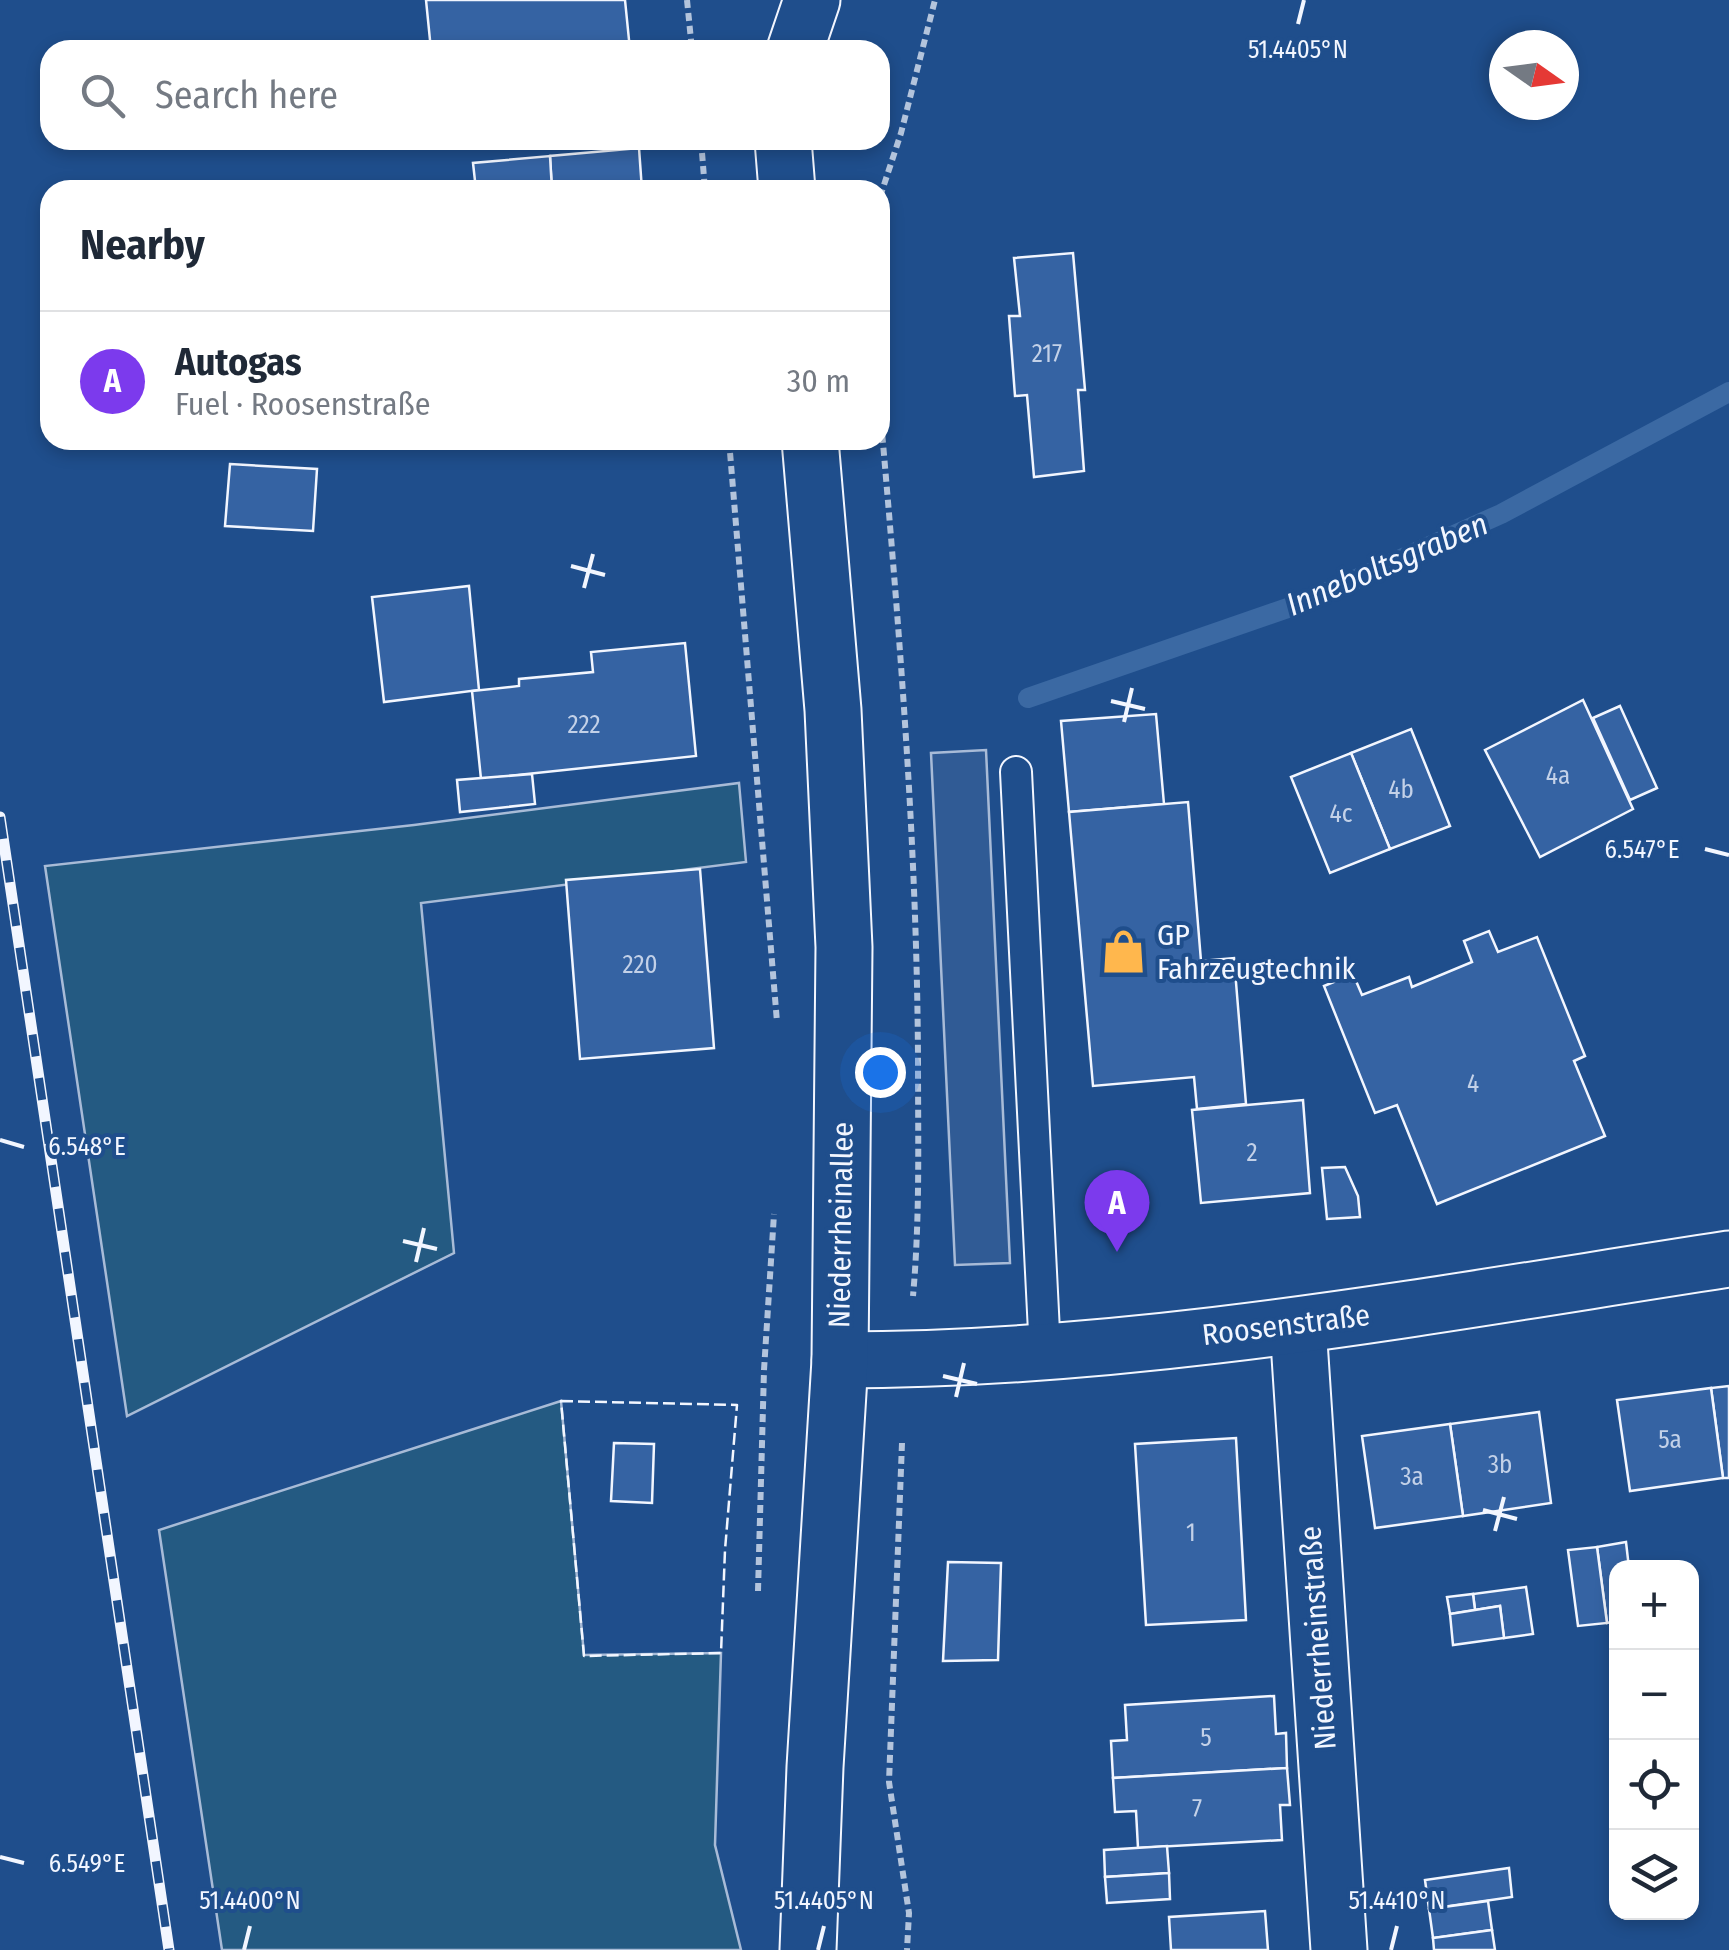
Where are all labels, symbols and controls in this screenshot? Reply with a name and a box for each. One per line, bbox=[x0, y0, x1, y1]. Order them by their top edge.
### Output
north arrow bbox=[1489, 30, 1579, 120]
text: 51.4405°N bbox=[1248, 35, 1348, 65]
search box bbox=[40, 40, 890, 150]
icon: search bbox=[75, 68, 130, 123]
text: Search here bbox=[155, 72, 338, 118]
text: Nearby bbox=[80, 220, 205, 270]
text: Autogas bbox=[175, 339, 302, 385]
house number: 217 bbox=[1032, 339, 1062, 369]
text: A bbox=[104, 362, 121, 400]
text: 30 m bbox=[787, 362, 850, 400]
text: Fuel · Roosenstraße bbox=[175, 385, 431, 423]
water label: Inneboltsgraben bbox=[1280, 504, 1494, 624]
house number: 222 bbox=[567, 710, 601, 740]
house number: 4a bbox=[1546, 761, 1570, 791]
house number: 4b bbox=[1388, 775, 1414, 805]
house number: 4c bbox=[1330, 799, 1353, 829]
text: 6.547°E bbox=[1605, 835, 1679, 865]
place label: GP Fahrzeugtechnik bbox=[1157, 917, 1355, 987]
shop icon: GP Fahrzeugtechnik bbox=[1100, 928, 1148, 976]
house number: 220 bbox=[622, 950, 658, 980]
your location bbox=[855, 1047, 906, 1098]
house number: 4 bbox=[1467, 1069, 1479, 1099]
street label: Niederrheinallee bbox=[821, 1122, 861, 1328]
text: 6.548°E bbox=[48, 1132, 126, 1162]
house number: 2 bbox=[1246, 1138, 1258, 1168]
pin: A bbox=[1084, 1170, 1150, 1252]
street label: Roosenstraße bbox=[1200, 1297, 1372, 1353]
house number: 5a bbox=[1658, 1425, 1682, 1455]
house number: 3b bbox=[1488, 1450, 1512, 1480]
house number: 3a bbox=[1400, 1462, 1424, 1492]
house number: 1 bbox=[1186, 1518, 1196, 1548]
street label: Niederrheinstraße bbox=[1292, 1525, 1344, 1751]
map controls bbox=[1609, 1560, 1699, 1920]
button: + bbox=[1609, 1560, 1699, 1650]
button: − bbox=[1609, 1650, 1699, 1740]
house number: 5 bbox=[1200, 1723, 1212, 1753]
button: locate bbox=[1609, 1740, 1699, 1830]
house number: 7 bbox=[1192, 1794, 1202, 1824]
button: layers bbox=[1609, 1830, 1699, 1920]
text: 6.549°E bbox=[49, 1849, 125, 1879]
text: 51.4400°N bbox=[199, 1886, 301, 1916]
text: 51.4405°N bbox=[774, 1886, 874, 1916]
text: 51.4410°N bbox=[1349, 1886, 1445, 1916]

